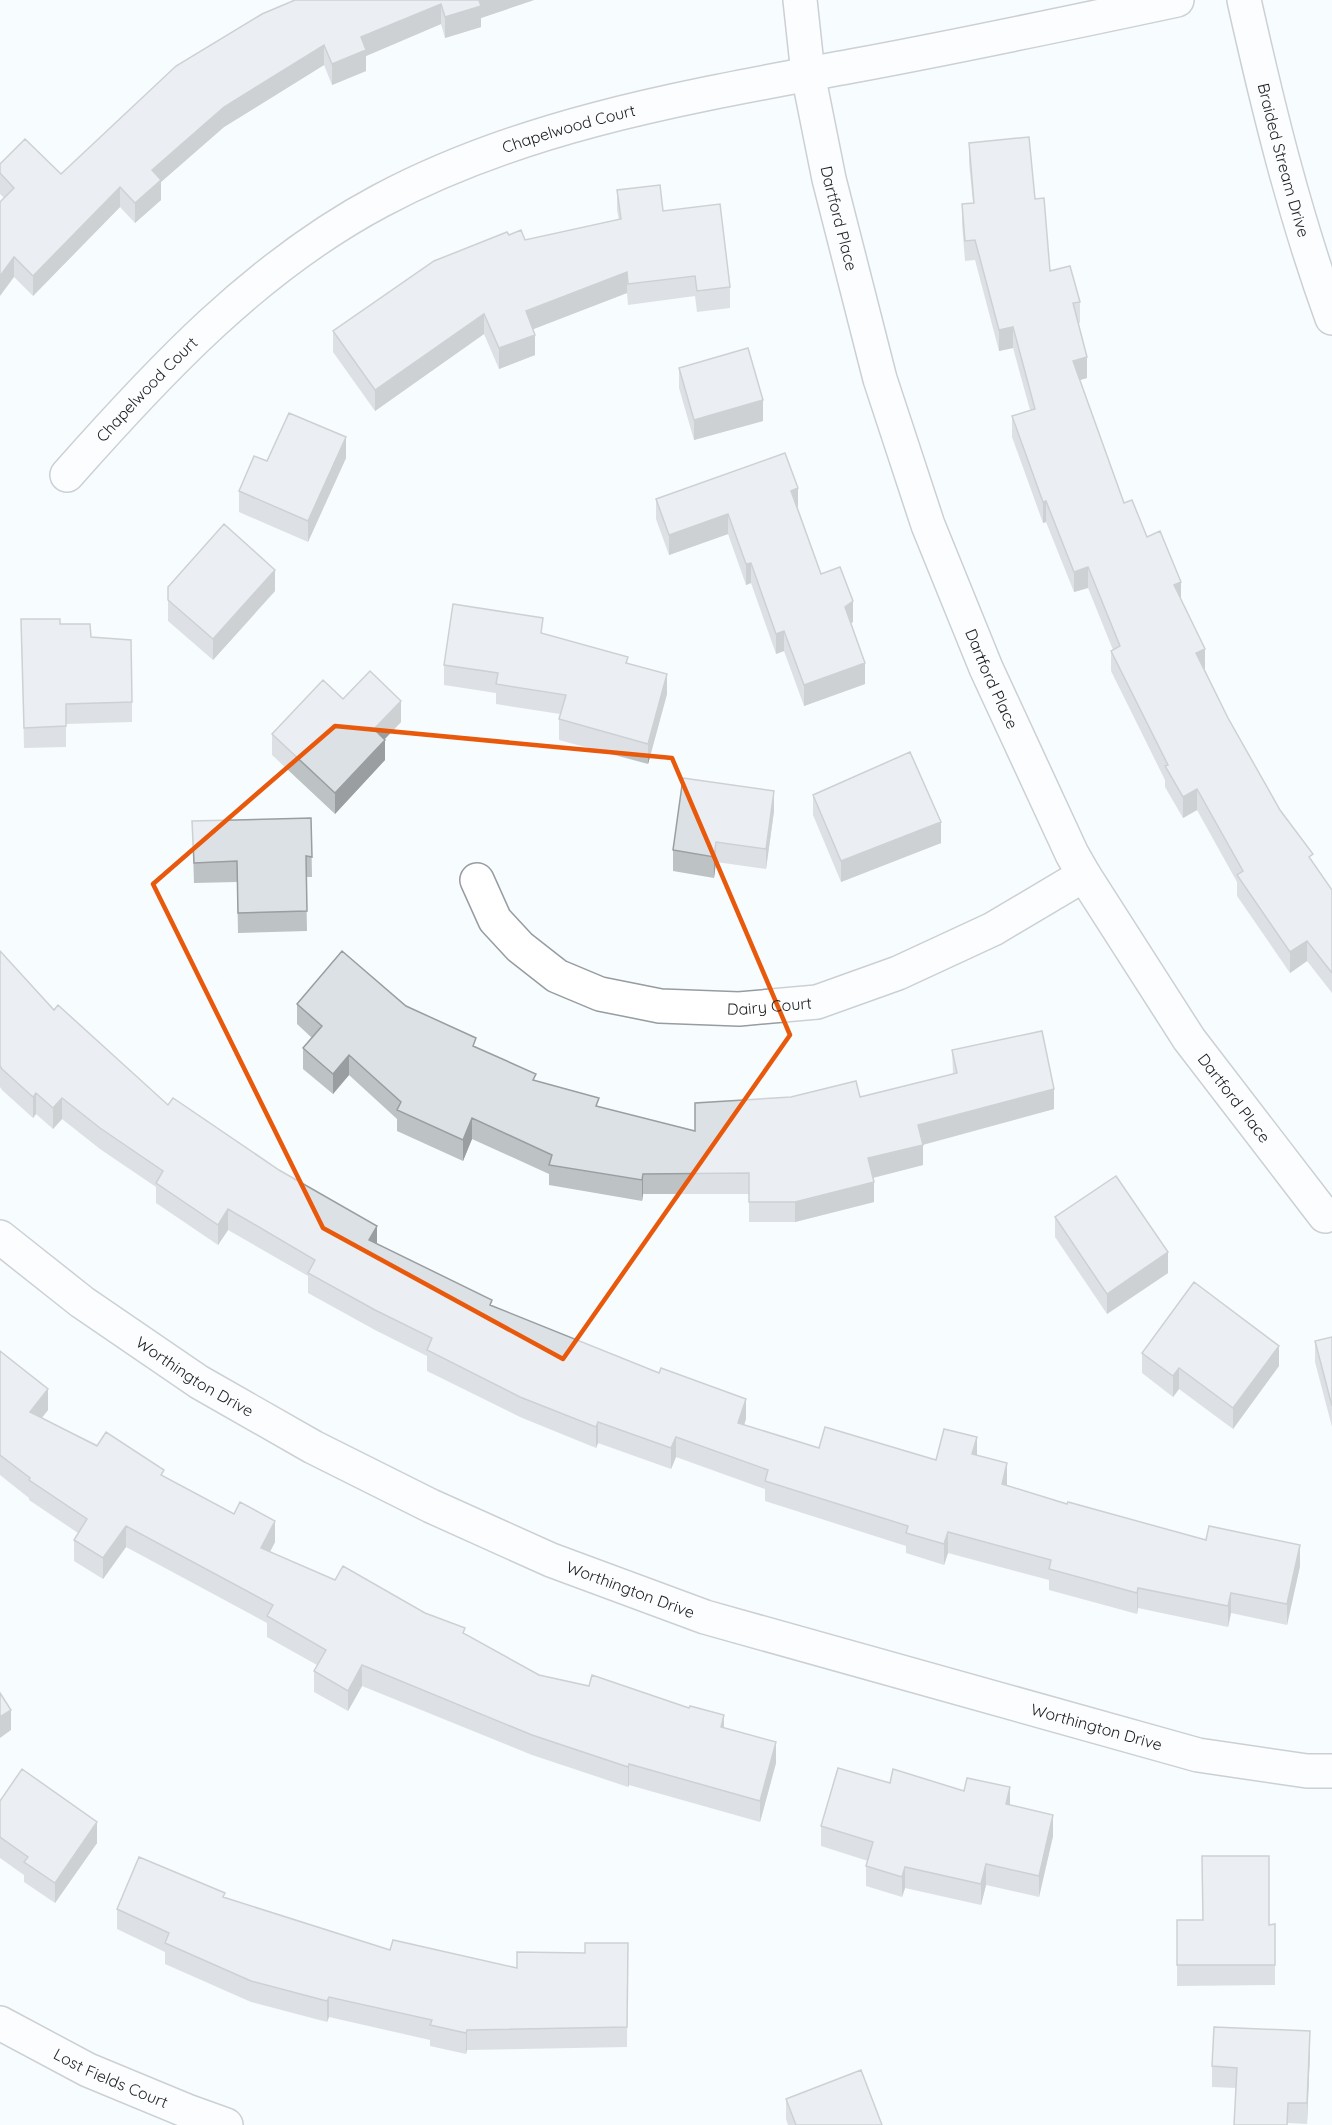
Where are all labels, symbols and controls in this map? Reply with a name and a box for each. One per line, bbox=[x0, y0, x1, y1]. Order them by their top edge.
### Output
street label: Braided Stream Drive bbox=[1254, 81, 1314, 240]
street label: Chapelwood Court bbox=[499, 100, 637, 157]
street label: Dartford Place bbox=[817, 164, 862, 273]
street label: Chapelwood Court bbox=[92, 333, 201, 446]
street label: Dartford Place bbox=[961, 626, 1023, 732]
street label: Dairy Court bbox=[727, 993, 813, 1019]
street label: Dartford Place bbox=[1194, 1049, 1275, 1147]
street label: Worthington Drive bbox=[132, 1332, 257, 1421]
street label: Worthington Drive bbox=[564, 1557, 698, 1622]
street label: Worthington Drive bbox=[1029, 1699, 1165, 1755]
street label: Lost Fields Court bbox=[50, 2044, 171, 2112]

